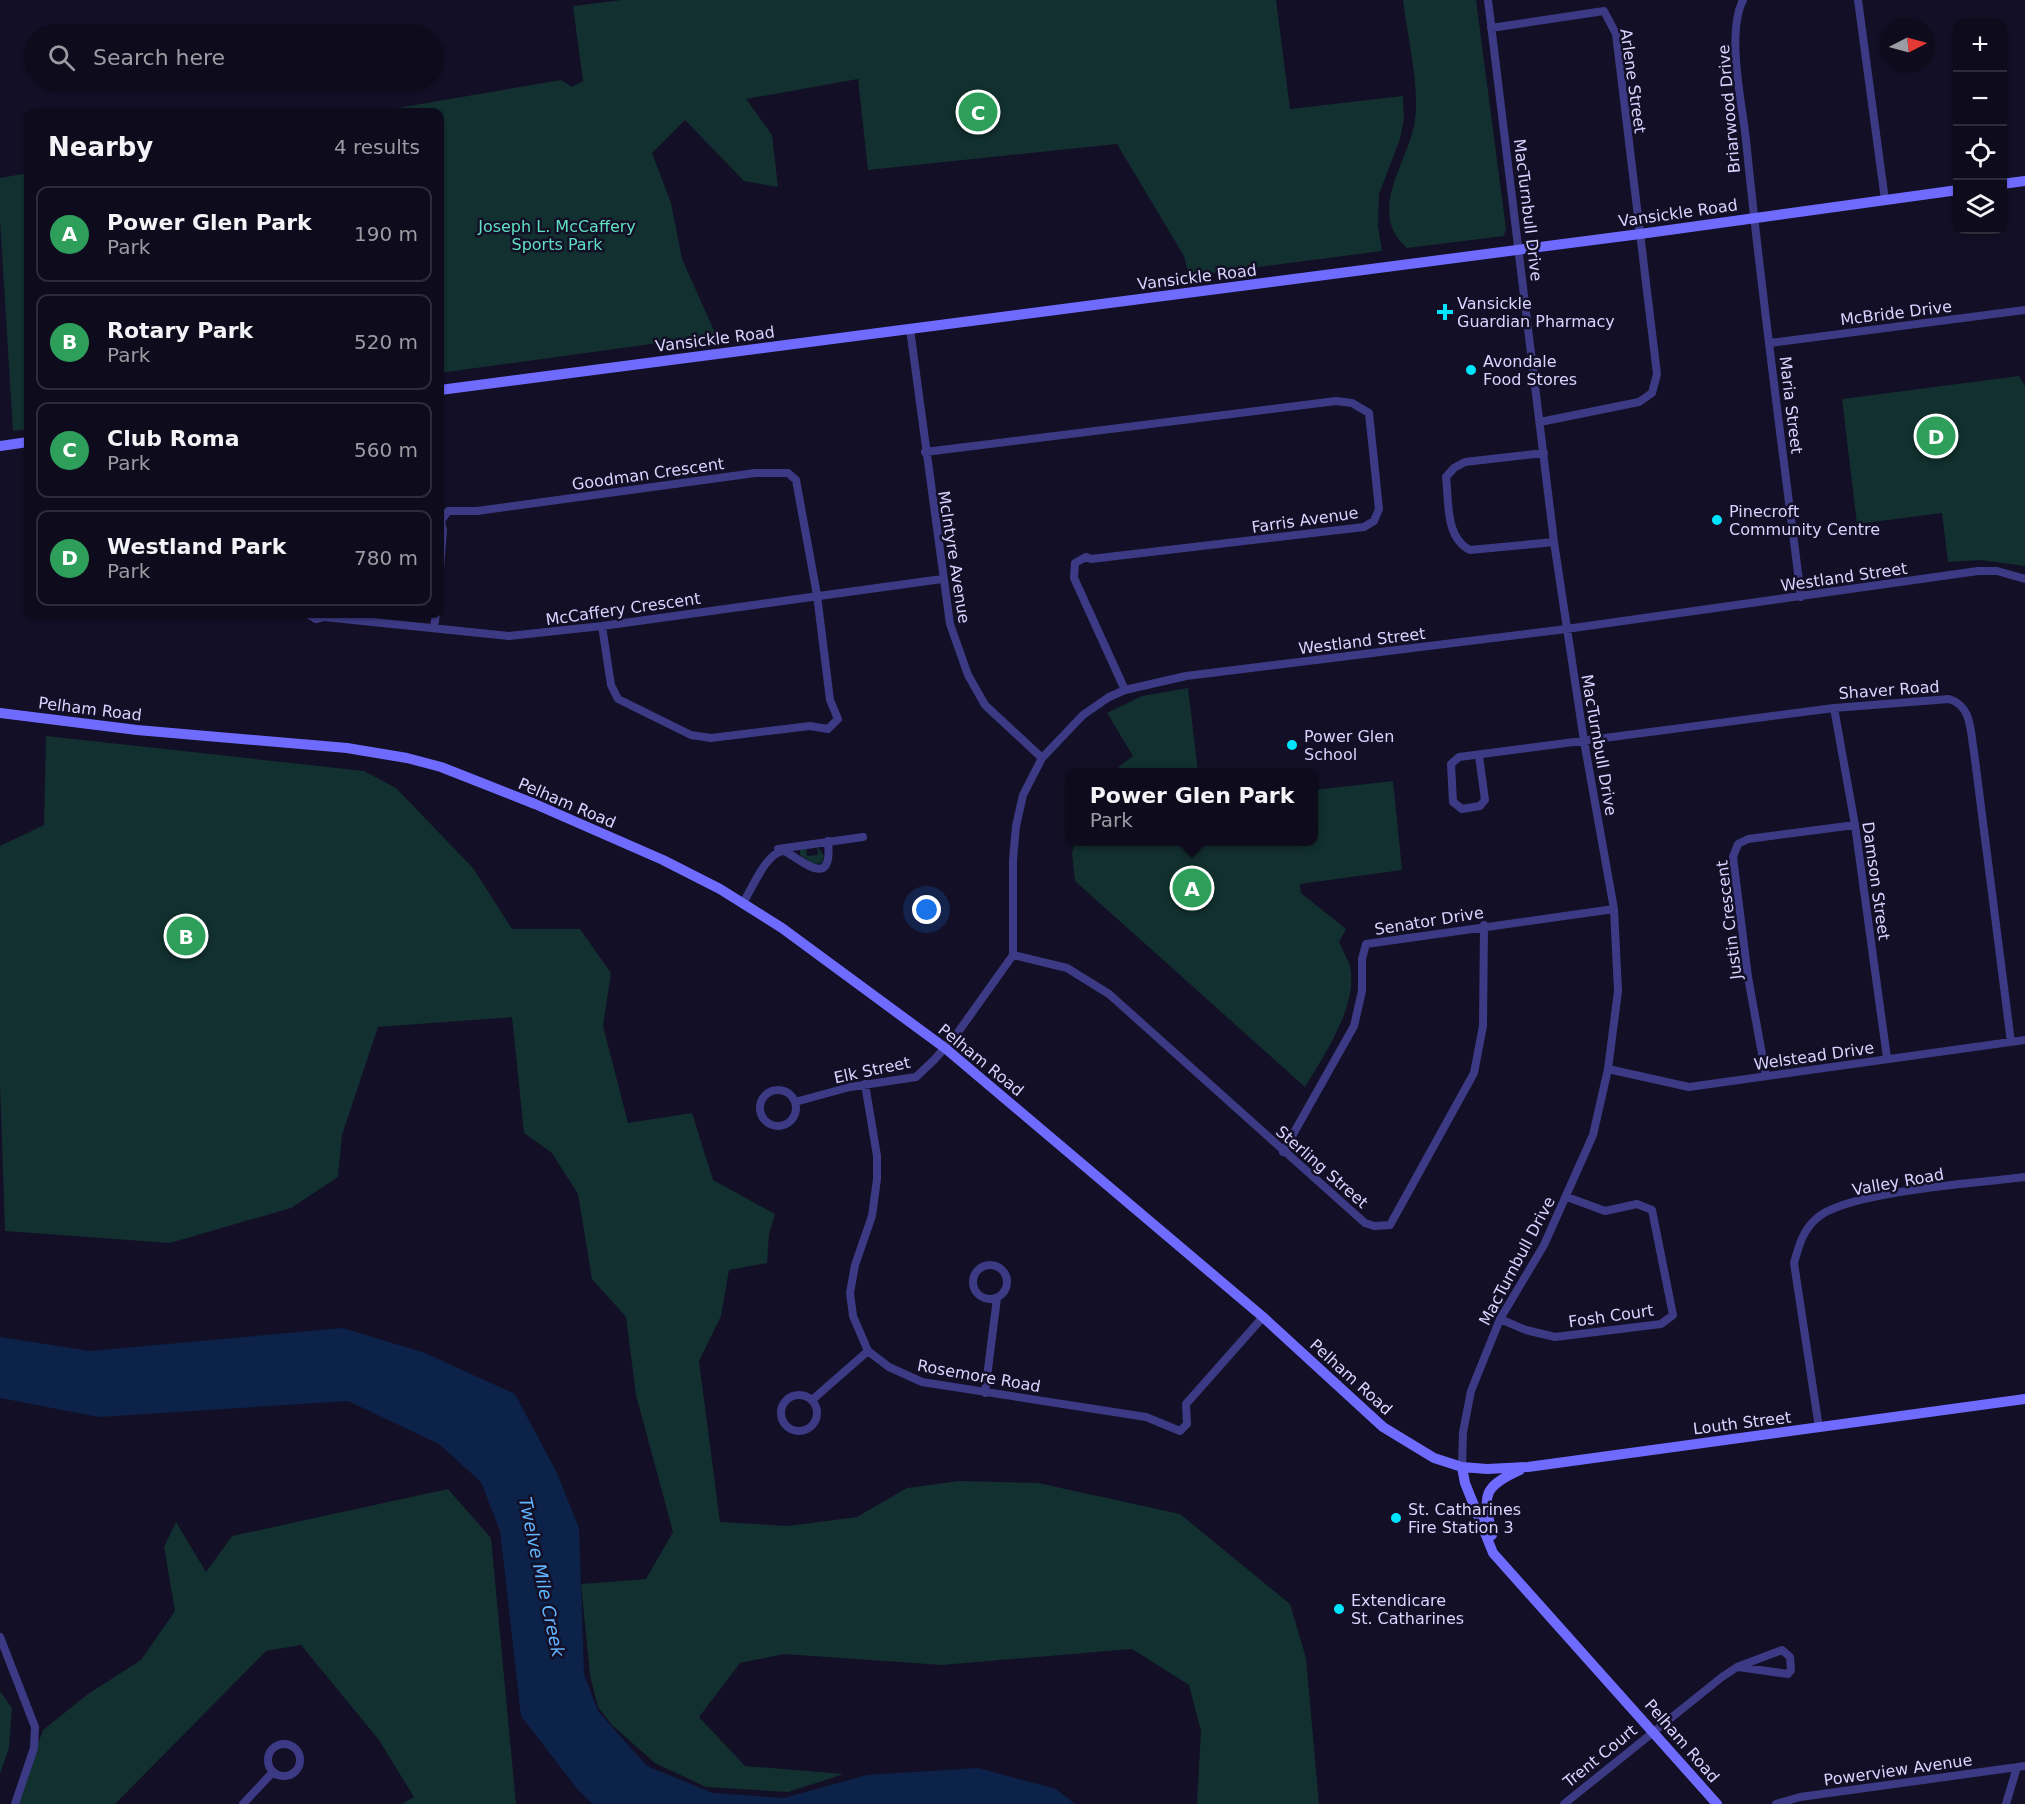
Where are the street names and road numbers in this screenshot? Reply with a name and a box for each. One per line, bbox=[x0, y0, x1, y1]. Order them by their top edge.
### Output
street label: Arlene Street bbox=[1616, 27, 1650, 135]
street label: Briarwood Drive bbox=[1714, 44, 1744, 174]
street label: MacTurnbull Drive bbox=[1510, 138, 1546, 282]
street label: Vansickle Road bbox=[1617, 195, 1739, 231]
street label: Vansickle Road bbox=[1136, 260, 1258, 294]
street label: McBride Drive bbox=[1839, 297, 1953, 329]
street label: Vansickle Road bbox=[654, 322, 776, 356]
street label: Maria Street bbox=[1776, 355, 1806, 455]
street label: Goodman Crescent bbox=[571, 454, 725, 494]
street label: McIntyre Avenue bbox=[934, 489, 974, 625]
street label: Farris Avenue bbox=[1250, 503, 1360, 537]
street label: Westland Street bbox=[1780, 559, 1908, 595]
street label: McCaffery Crescent bbox=[544, 589, 702, 629]
street label: Westland Street bbox=[1298, 624, 1426, 658]
street label: MacTurnbull Drive bbox=[1577, 673, 1621, 817]
street label: Shaver Road bbox=[1838, 677, 1940, 703]
street label: Pelham Road bbox=[37, 693, 143, 725]
street label: Pelham Road bbox=[515, 774, 619, 832]
street label: Damson Street bbox=[1858, 820, 1894, 942]
street label: Justin Crescent bbox=[1712, 859, 1746, 982]
street label: Senator Drive bbox=[1373, 903, 1485, 939]
street label: Pelham Road bbox=[935, 1020, 1027, 1100]
street label: Welstead Drive bbox=[1753, 1038, 1875, 1074]
street label: Elk Street bbox=[832, 1053, 912, 1087]
street label: Sterling Street bbox=[1272, 1122, 1372, 1212]
street label: Valley Road bbox=[1851, 1165, 1945, 1199]
street label: MacTurnbull Drive bbox=[1475, 1193, 1559, 1329]
street label: Fosh Court bbox=[1567, 1301, 1655, 1331]
street label: Pelham Road bbox=[1306, 1335, 1396, 1419]
street label: Rosemore Road bbox=[916, 1356, 1042, 1396]
street label: Louth Street bbox=[1692, 1408, 1792, 1438]
street label: Pelham Road bbox=[1641, 1695, 1723, 1787]
street label: Trent Court bbox=[1559, 1721, 1641, 1792]
street label: Powerview Avenue bbox=[1823, 1750, 1973, 1790]

